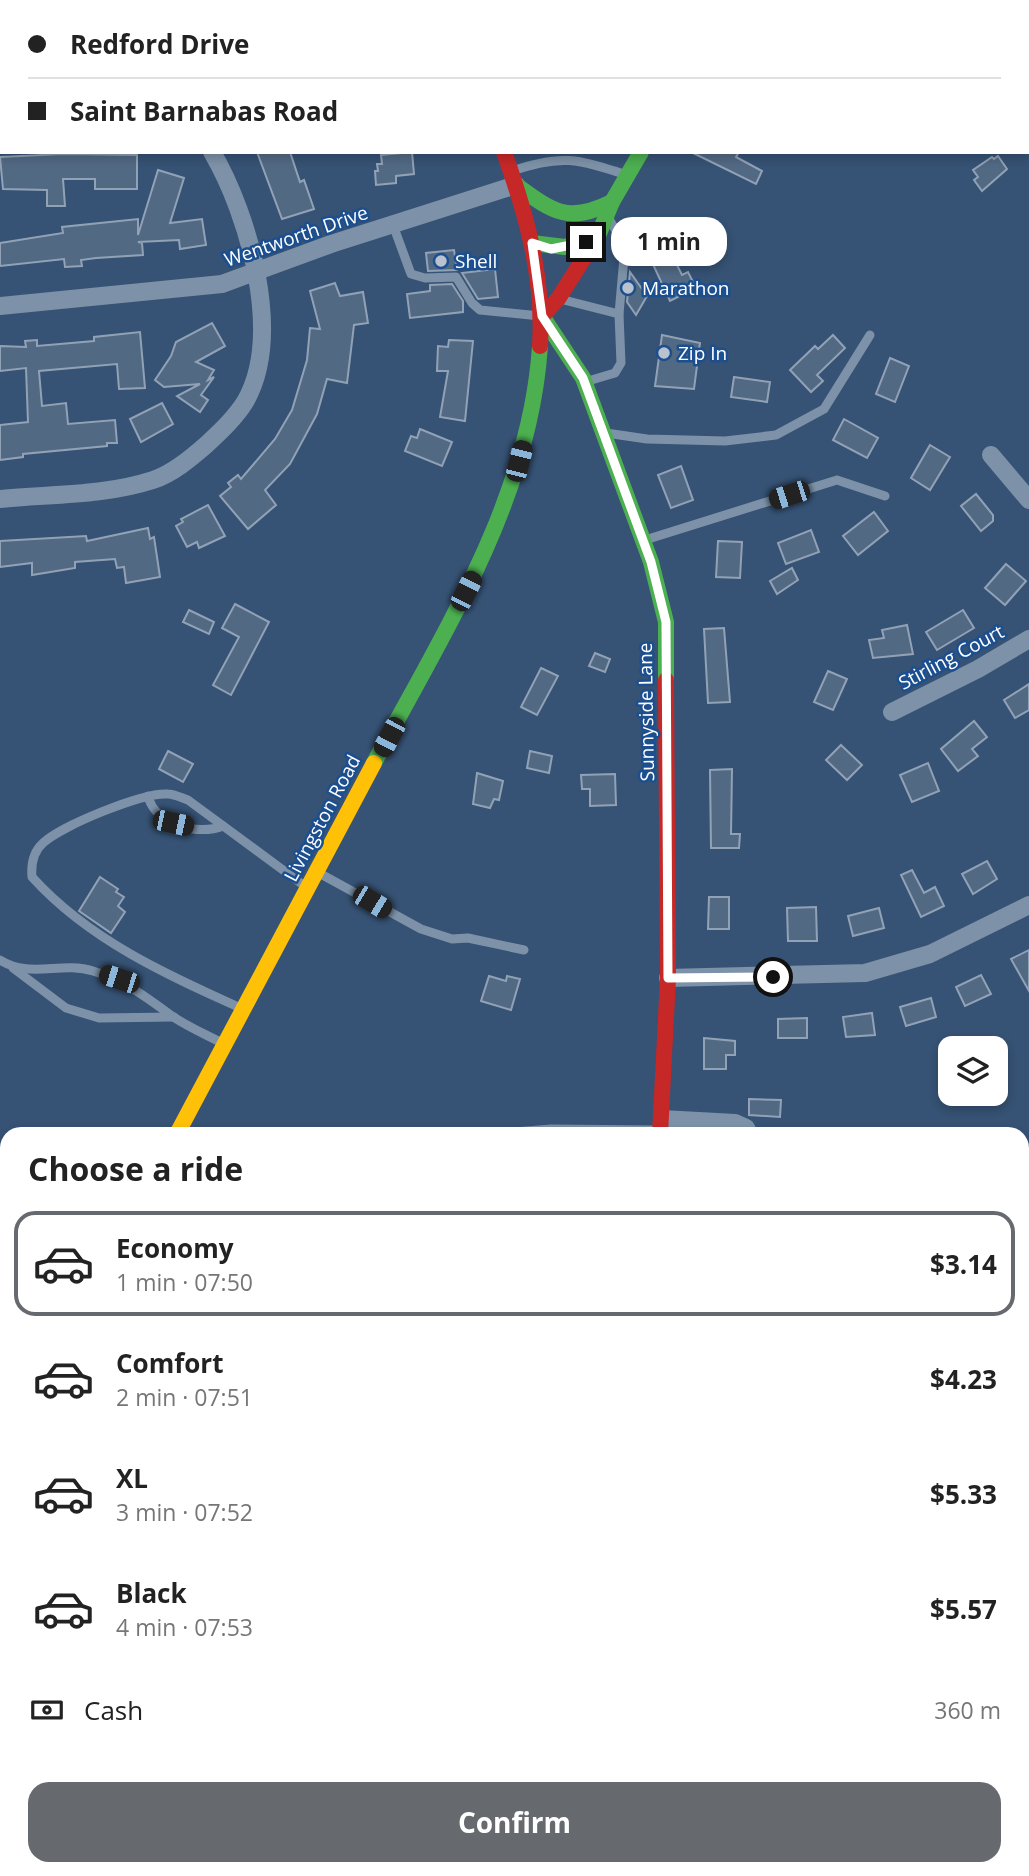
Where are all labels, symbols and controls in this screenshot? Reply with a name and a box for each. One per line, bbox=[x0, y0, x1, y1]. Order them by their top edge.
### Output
text: Redford Drive bbox=[70, 26, 249, 62]
text: Saint Barnabas Road bbox=[70, 93, 338, 129]
street label: Wentworth Drive bbox=[221, 199, 371, 273]
callout: 1 min bbox=[610, 218, 726, 266]
text: 1 min bbox=[637, 225, 701, 257]
route end bbox=[570, 226, 602, 258]
place label: Shell bbox=[455, 248, 497, 274]
marker: Shell bbox=[433, 253, 449, 269]
place label: Marathon bbox=[642, 275, 729, 301]
marker: Marathon bbox=[620, 280, 636, 296]
place label: Zip In bbox=[678, 340, 727, 366]
marker: Zip In bbox=[656, 345, 672, 361]
car bbox=[504, 438, 535, 484]
car bbox=[766, 479, 813, 511]
car bbox=[448, 568, 485, 614]
street label: Stirling Court bbox=[894, 618, 1008, 696]
street label: Sunnyside Lane bbox=[632, 642, 660, 782]
car bbox=[370, 714, 409, 760]
street label: Livingston Road bbox=[278, 750, 366, 886]
car bbox=[151, 808, 196, 838]
car bbox=[349, 882, 396, 922]
route start bbox=[757, 961, 789, 993]
car bbox=[96, 963, 143, 995]
map controls bbox=[938, 1036, 1008, 1106]
button: layers bbox=[938, 1036, 1008, 1106]
text: Choose a ride bbox=[28, 1147, 243, 1190]
text: Economy bbox=[116, 1230, 234, 1266]
icon: car bbox=[32, 1232, 95, 1295]
text: $3.14 bbox=[930, 1246, 997, 1282]
text: 1 min · 07:50 bbox=[116, 1266, 253, 1298]
text: Comfort bbox=[116, 1345, 223, 1381]
icon: car bbox=[32, 1347, 95, 1410]
text: $4.23 bbox=[930, 1361, 997, 1397]
text: 2 min · 07:51 bbox=[116, 1381, 253, 1413]
text: XL bbox=[116, 1460, 148, 1496]
icon: car bbox=[32, 1462, 95, 1525]
text: $5.33 bbox=[930, 1476, 997, 1512]
text: 3 min · 07:52 bbox=[116, 1496, 253, 1528]
text: Black bbox=[116, 1575, 187, 1611]
icon: car bbox=[32, 1577, 95, 1640]
text: $5.57 bbox=[930, 1591, 997, 1627]
text: 4 min · 07:53 bbox=[116, 1611, 253, 1643]
icon: cash bbox=[28, 1691, 66, 1729]
text: Cash bbox=[84, 1692, 143, 1728]
text: 360 m bbox=[934, 1694, 1001, 1726]
button: Confirm bbox=[28, 1782, 1001, 1862]

